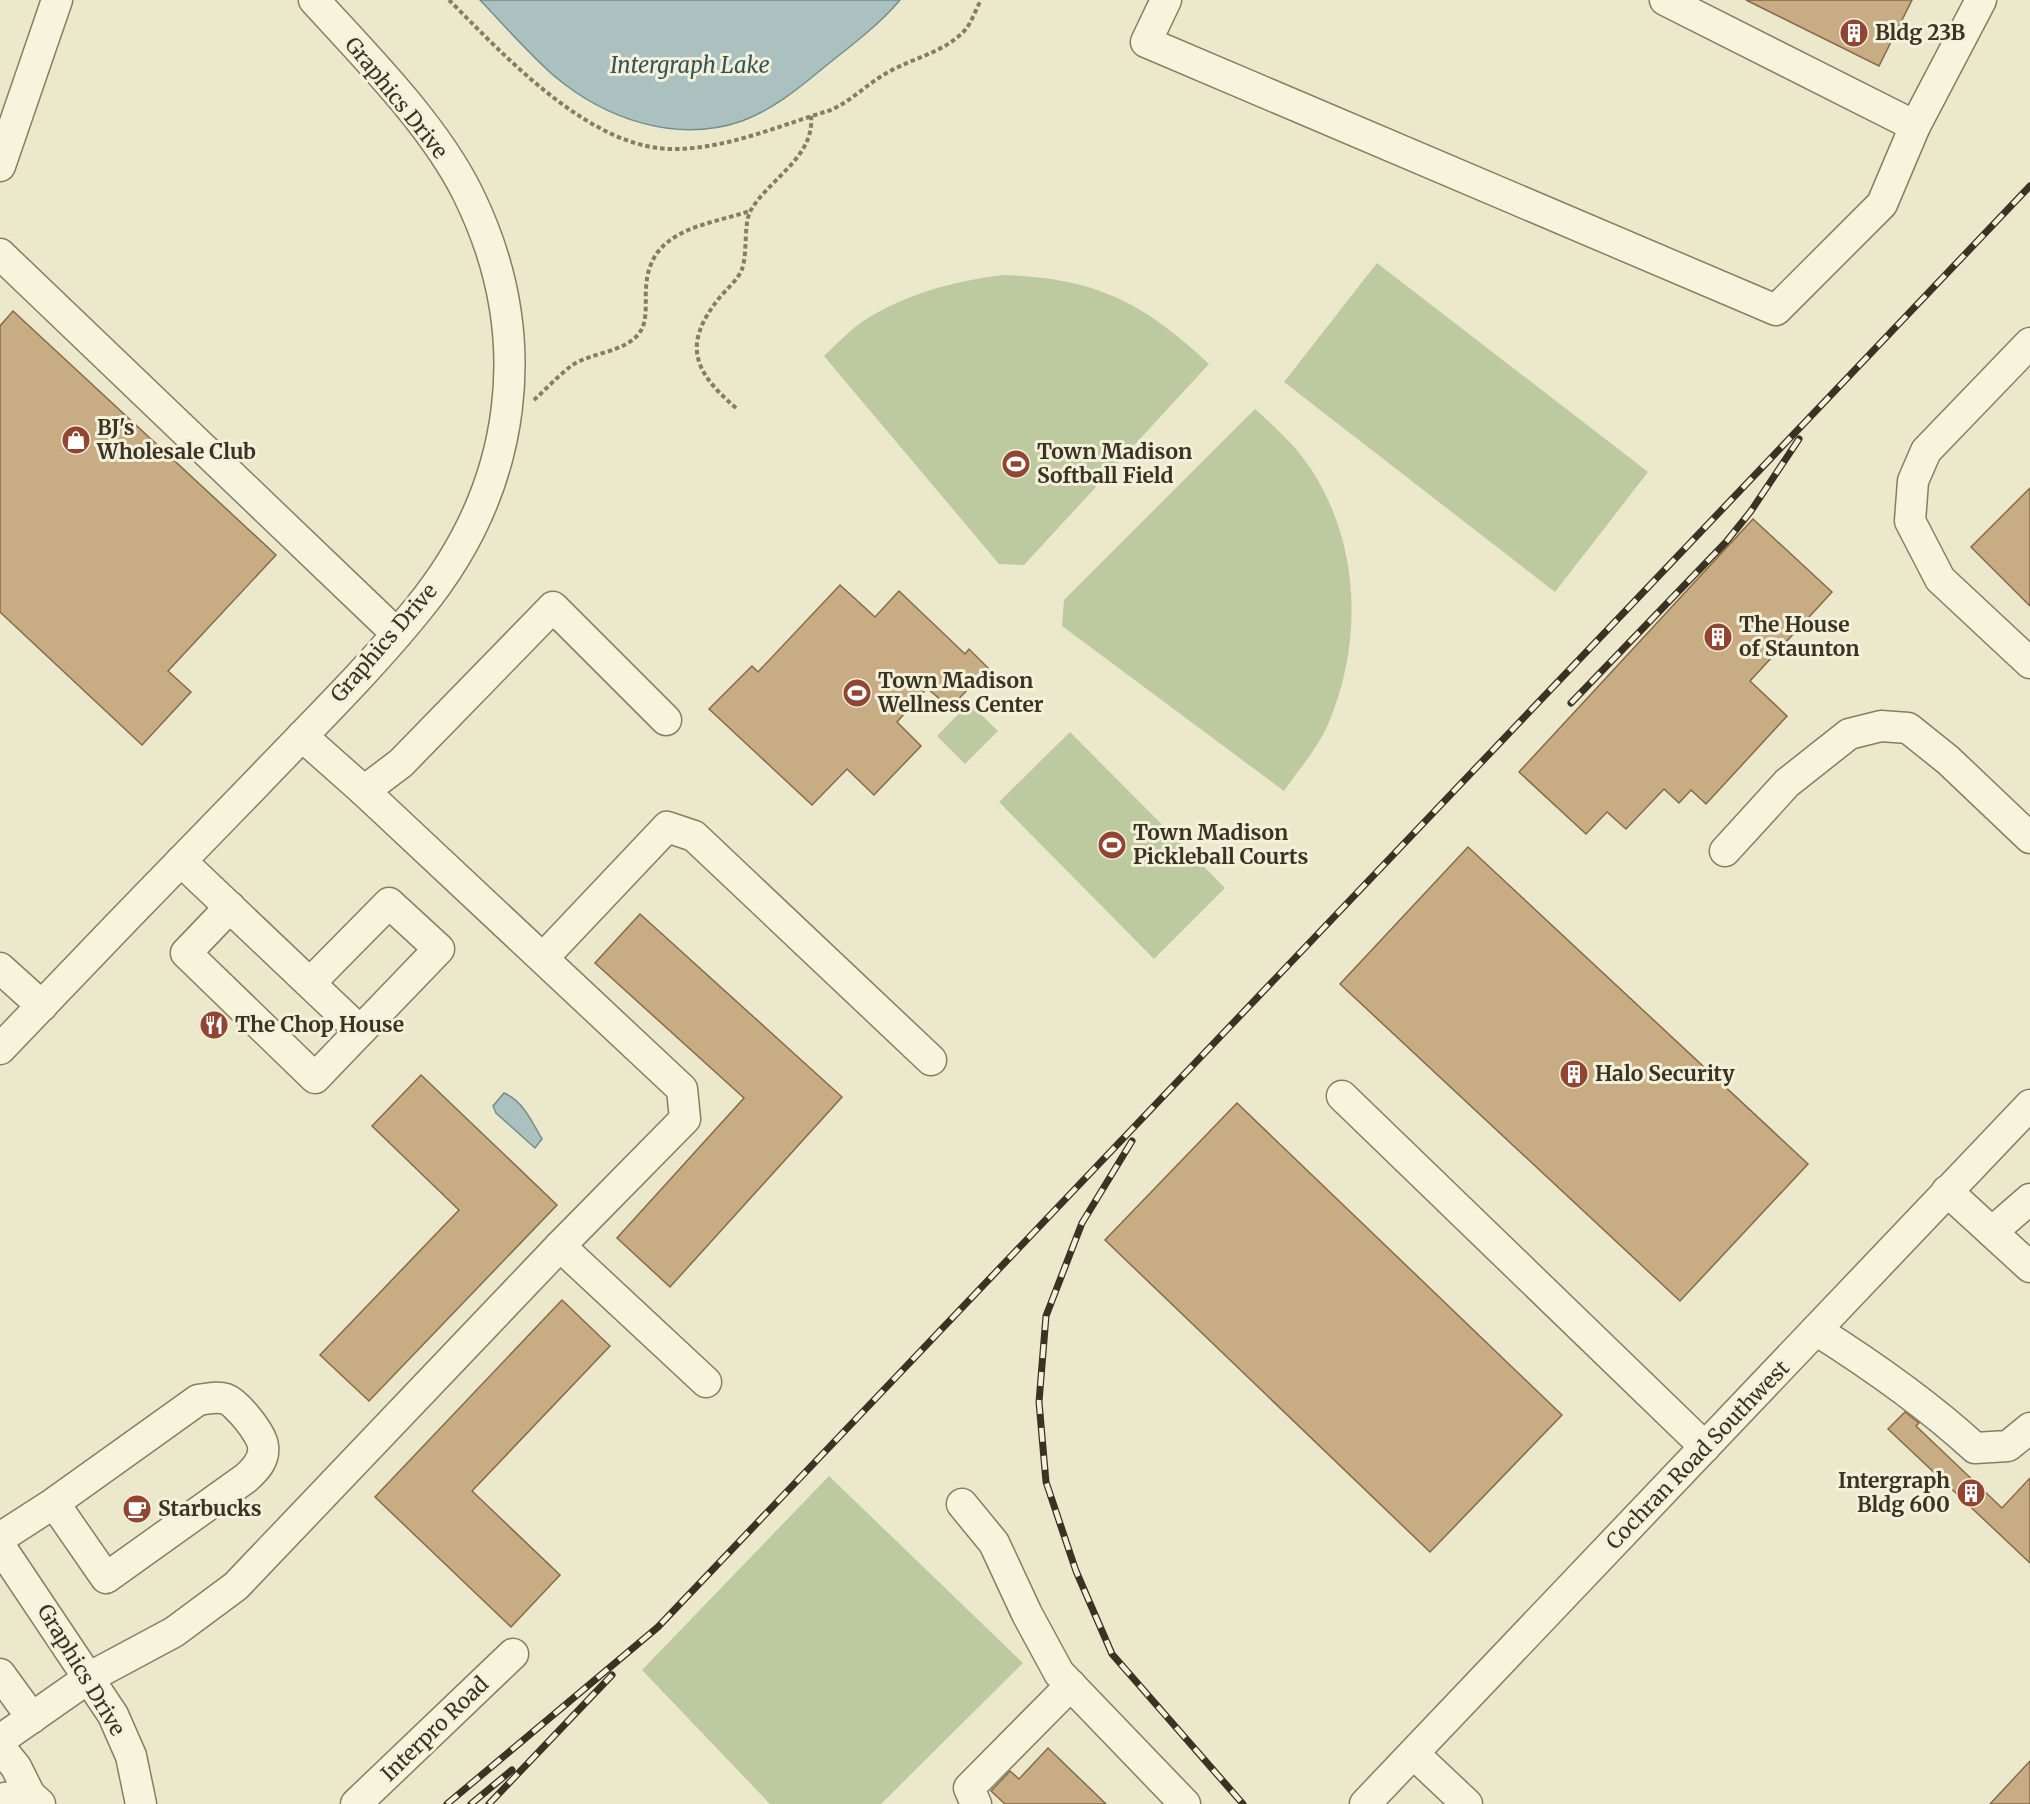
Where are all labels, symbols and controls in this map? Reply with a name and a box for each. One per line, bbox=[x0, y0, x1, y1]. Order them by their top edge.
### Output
building icon: Bldg 23B bbox=[1838, 17, 1870, 49]
place label: Bldg 23B bbox=[1875, 19, 1966, 46]
street label: Graphics Drive bbox=[339, 31, 454, 164]
water label: Intergraph Lake bbox=[610, 51, 770, 79]
place label: BJ's Wholesale Club bbox=[96, 414, 256, 465]
shop icon: BJ's Wholesale Club bbox=[60, 424, 92, 456]
place label: Town Madison Softball Field bbox=[1037, 438, 1192, 489]
sports icon: Town Madison Softball Field bbox=[1000, 448, 1032, 480]
street label: Graphics Drive bbox=[325, 578, 443, 708]
place label: The House of Staunton bbox=[1739, 611, 1859, 662]
building icon: The House of Staunton bbox=[1702, 621, 1734, 653]
place label: Town Madison Wellness Center bbox=[877, 667, 1044, 718]
sports icon: Town Madison Wellness Center bbox=[841, 677, 873, 709]
place label: Town Madison Pickleball Courts bbox=[1133, 819, 1308, 870]
sports icon: Town Madison Pickleball Courts bbox=[1096, 829, 1128, 861]
restaurant icon: The Chop House bbox=[198, 1009, 230, 1041]
place label: The Chop House bbox=[235, 1011, 404, 1038]
building icon: Halo Security bbox=[1558, 1058, 1590, 1090]
place label: Halo Security bbox=[1595, 1060, 1735, 1087]
street label: Cochran Road Southwest bbox=[1600, 1354, 1795, 1555]
place label: Intergraph Bldg 600 bbox=[1838, 1467, 1950, 1518]
building icon: Intergraph Bldg 600 bbox=[1955, 1477, 1987, 1509]
cafe icon: Starbucks bbox=[121, 1493, 153, 1525]
place label: Starbucks bbox=[158, 1495, 262, 1522]
street label: Graphics Drive bbox=[32, 1599, 131, 1740]
street label: Interpro Road bbox=[375, 1670, 494, 1787]

